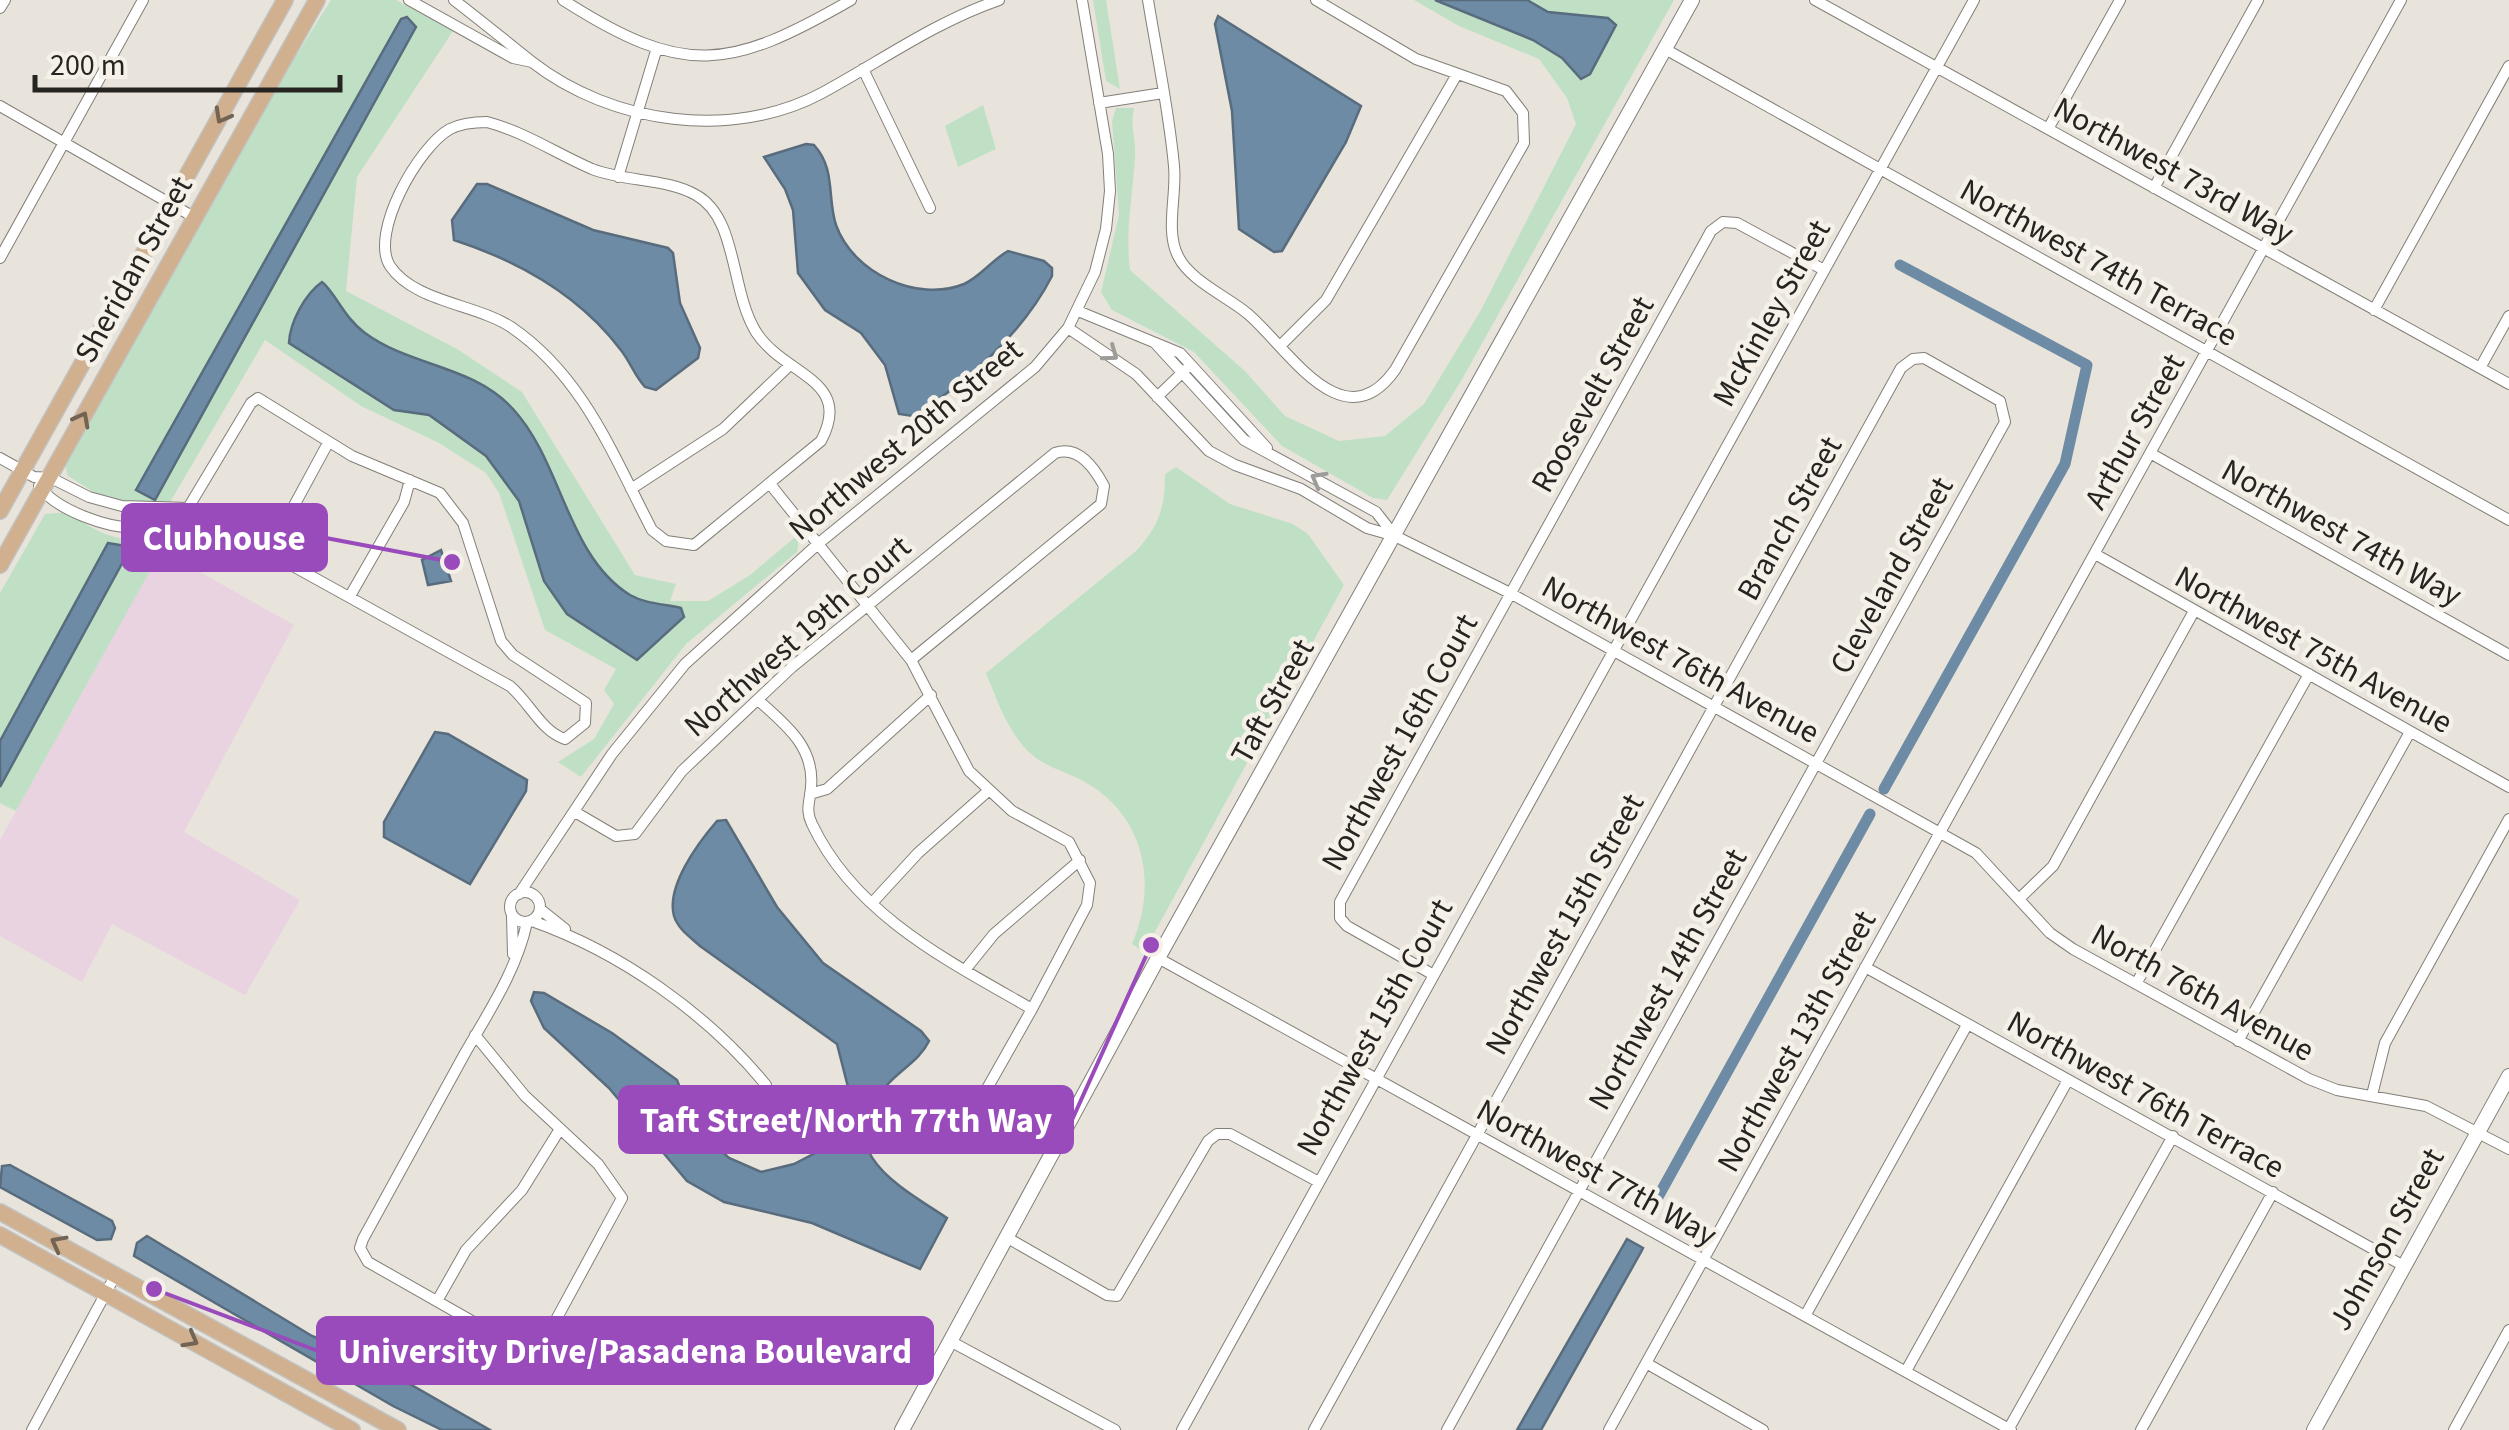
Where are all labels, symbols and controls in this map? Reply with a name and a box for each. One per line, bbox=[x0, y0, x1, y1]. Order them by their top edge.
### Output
scale bar bbox=[35, 30, 340, 92]
text: 200 m bbox=[50, 44, 126, 87]
street label: Northwest 73rd Way bbox=[2045, 86, 2302, 256]
one-way arrow bbox=[214, 106, 234, 124]
street label: Northwest 74th Terrace bbox=[1951, 167, 2246, 358]
street label: Sheridan Street bbox=[64, 168, 204, 371]
street label: McKinley Street bbox=[1701, 211, 1842, 415]
street label: Roosevelt Street bbox=[1520, 288, 1666, 501]
street label: Northwest 20th Street bbox=[779, 328, 1033, 551]
one-way arrow bbox=[1100, 343, 1118, 360]
street label: Arthur Street bbox=[2073, 345, 2197, 518]
one-way arrow bbox=[70, 412, 90, 430]
street label: Branch Street bbox=[1726, 428, 1854, 609]
street label: Northwest 74th Way bbox=[2213, 448, 2470, 618]
street label: Cleveland Street bbox=[1819, 468, 1965, 683]
one-way arrow bbox=[1311, 471, 1329, 491]
callout: Clubhouse bbox=[123, 505, 326, 570]
text: Clubhouse bbox=[142, 514, 306, 564]
street label: Northwest 19th Court bbox=[674, 525, 921, 748]
street label: Northwest 75th Avenue bbox=[2166, 554, 2461, 745]
street label: Northwest 76th Avenue bbox=[1533, 564, 1828, 755]
street label: Northwest 16th Court bbox=[1310, 605, 1490, 879]
street label: Taft Street bbox=[1220, 630, 1326, 772]
street label: Northwest 15th Street bbox=[1474, 785, 1656, 1064]
street label: Northwest 14th Street bbox=[1577, 840, 1759, 1119]
street label: Northwest 15th Court bbox=[1285, 890, 1465, 1164]
street label: Northwest 13th Street bbox=[1706, 902, 1888, 1181]
street label: North 76th Avenue bbox=[2083, 912, 2322, 1073]
street label: Northwest 76th Terrace bbox=[1998, 999, 2293, 1190]
callout: Taft Street/North 77th Way bbox=[620, 1087, 1072, 1152]
street label: Northwest 77th Way bbox=[1468, 1088, 1725, 1258]
text: Taft Street/North 77th Way bbox=[640, 1096, 1052, 1146]
street label: Johnson Street bbox=[2318, 1140, 2456, 1339]
one-way arrow bbox=[50, 1236, 68, 1255]
callout: University Drive/Pasadena Boulevard bbox=[318, 1318, 932, 1383]
text: University Drive/Pasadena Boulevard bbox=[338, 1327, 912, 1377]
one-way arrow bbox=[180, 1328, 198, 1348]

